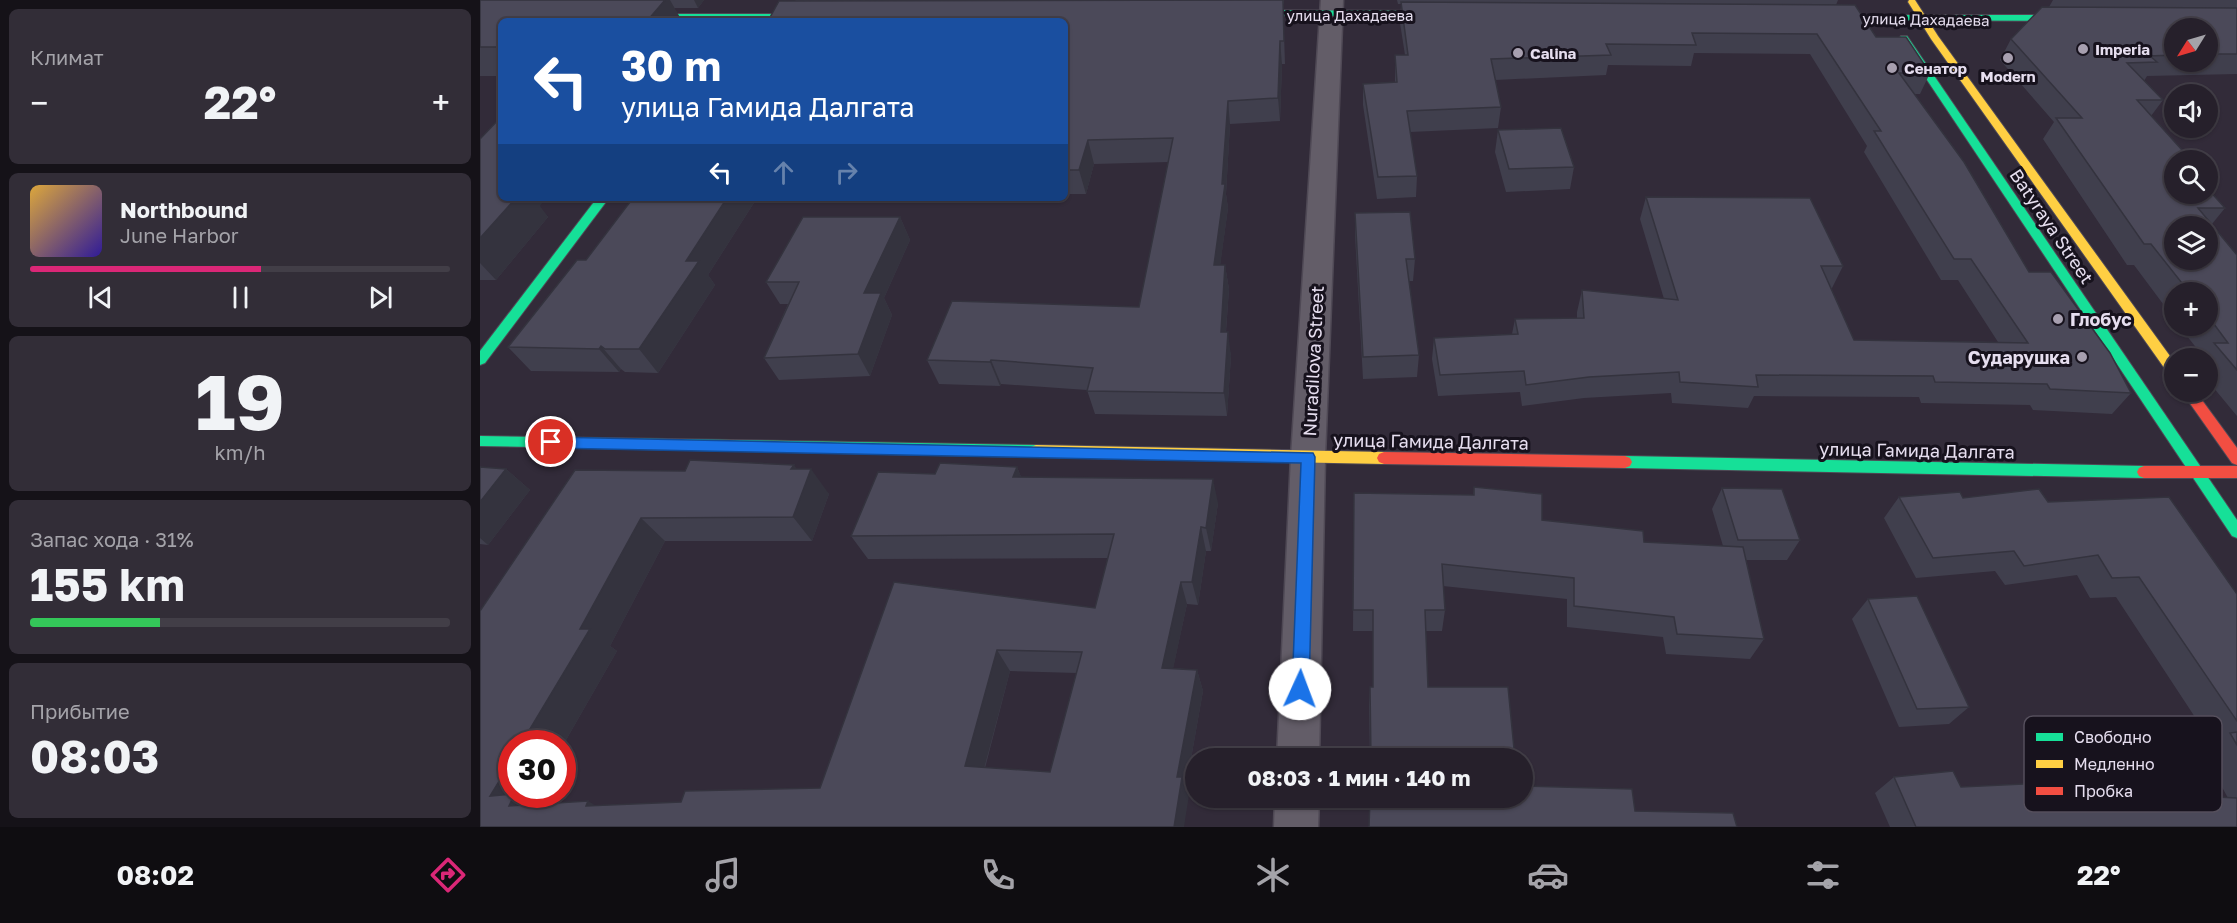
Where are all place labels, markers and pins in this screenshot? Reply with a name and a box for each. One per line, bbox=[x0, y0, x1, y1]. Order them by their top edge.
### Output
place label: Imperia bbox=[2095, 40, 2150, 58]
marker: Imperia bbox=[2076, 42, 2090, 56]
place label: Calina bbox=[1530, 44, 1577, 62]
marker: Calina bbox=[1511, 46, 1525, 60]
marker: Modern bbox=[2001, 51, 2015, 65]
place label: Сенатор bbox=[1904, 59, 1967, 77]
marker: Сенатор bbox=[1885, 61, 1899, 75]
place label: Modern bbox=[1980, 67, 2036, 85]
place label: Глобус bbox=[2070, 308, 2132, 330]
marker: Глобус bbox=[2051, 312, 2065, 326]
place label: Сударушка bbox=[1968, 346, 2070, 368]
marker: Сударушка bbox=[2075, 350, 2089, 364]
pin bbox=[525, 416, 576, 467]

